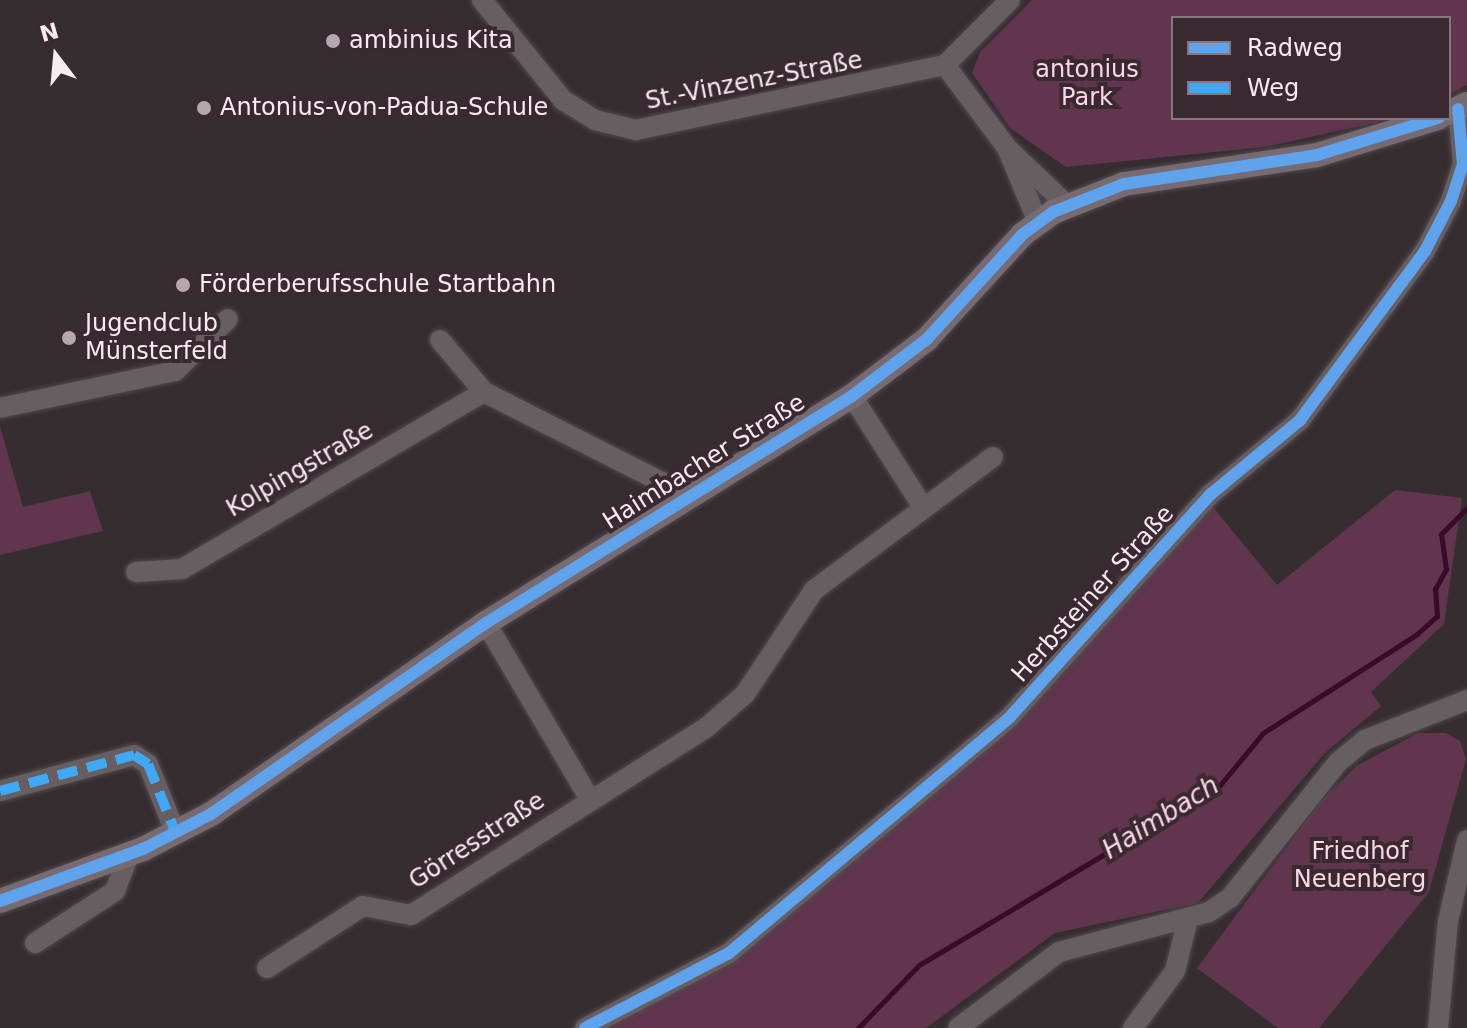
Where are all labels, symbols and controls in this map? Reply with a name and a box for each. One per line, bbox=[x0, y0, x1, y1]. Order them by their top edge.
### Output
north arrow bbox=[16, 16, 96, 96]
legend bbox=[1171, 16, 1451, 120]
text: N bbox=[37, 18, 62, 47]
place label: ambinius Kita bbox=[349, 27, 513, 55]
marker: ambinius Kita bbox=[324, 32, 342, 50]
text: Radweg bbox=[1247, 34, 1343, 62]
street label: St.-Vinzenz-Straße bbox=[643, 46, 865, 116]
park label: antonius Park bbox=[1035, 56, 1139, 112]
text: Weg bbox=[1247, 74, 1299, 102]
place label: Antonius-von-Padua-Schule bbox=[220, 94, 548, 122]
marker: Antonius-von-Padua-Schule bbox=[195, 99, 213, 117]
place label: Förderberufsschule Startbahn bbox=[199, 271, 556, 299]
marker: Förderberufsschule Startbahn bbox=[174, 276, 192, 294]
place label: Jugendclub Münsterfeld bbox=[85, 310, 228, 366]
marker: Jugendclub Münsterfeld bbox=[60, 329, 78, 347]
street label: Haimbacher Straße bbox=[598, 388, 810, 536]
street label: Kolpingstraße bbox=[222, 416, 378, 524]
street label: Herbsteiner Straße bbox=[1006, 500, 1180, 688]
water label: Haimbach bbox=[1097, 770, 1225, 866]
street label: Görresstraße bbox=[404, 787, 550, 895]
park label: Friedhof Neuenberg bbox=[1294, 838, 1426, 894]

